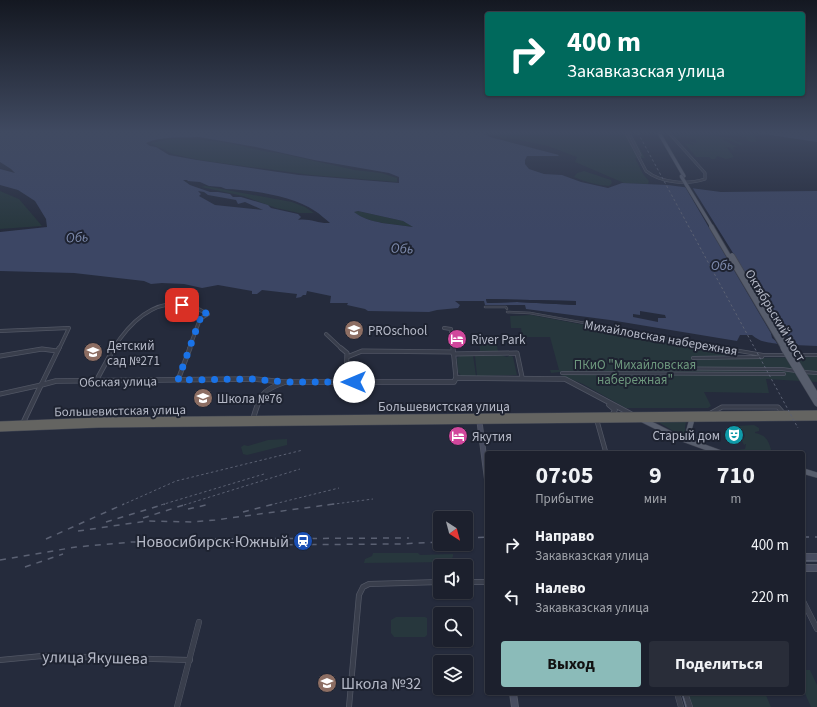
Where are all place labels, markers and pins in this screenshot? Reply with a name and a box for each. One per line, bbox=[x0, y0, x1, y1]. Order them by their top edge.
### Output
pin bbox=[165, 288, 199, 322]
school or university icon: PROschool bbox=[343, 319, 365, 341]
place label: PROschool bbox=[368, 322, 427, 340]
hotel icon: River Park bbox=[446, 328, 468, 350]
place label: River Park bbox=[471, 331, 526, 349]
place label: Детский сад №271 bbox=[107, 337, 160, 370]
school or university icon: Детский сад №271 bbox=[82, 341, 104, 363]
school or university icon: Школа №76 bbox=[192, 387, 214, 409]
place label: Школа №76 bbox=[217, 390, 282, 408]
theatre icon: Старый дом bbox=[723, 424, 745, 446]
hotel icon: Якутия bbox=[447, 425, 469, 447]
place label: Старый дом bbox=[653, 427, 720, 445]
place label: Якутия bbox=[472, 428, 512, 446]
station icon: Новосибирск-Южный bbox=[292, 530, 314, 552]
place label: Новосибирск-Южный bbox=[136, 531, 289, 553]
school or university icon: Школа №32 bbox=[316, 672, 338, 694]
place label: Школа №32 bbox=[341, 673, 421, 695]

